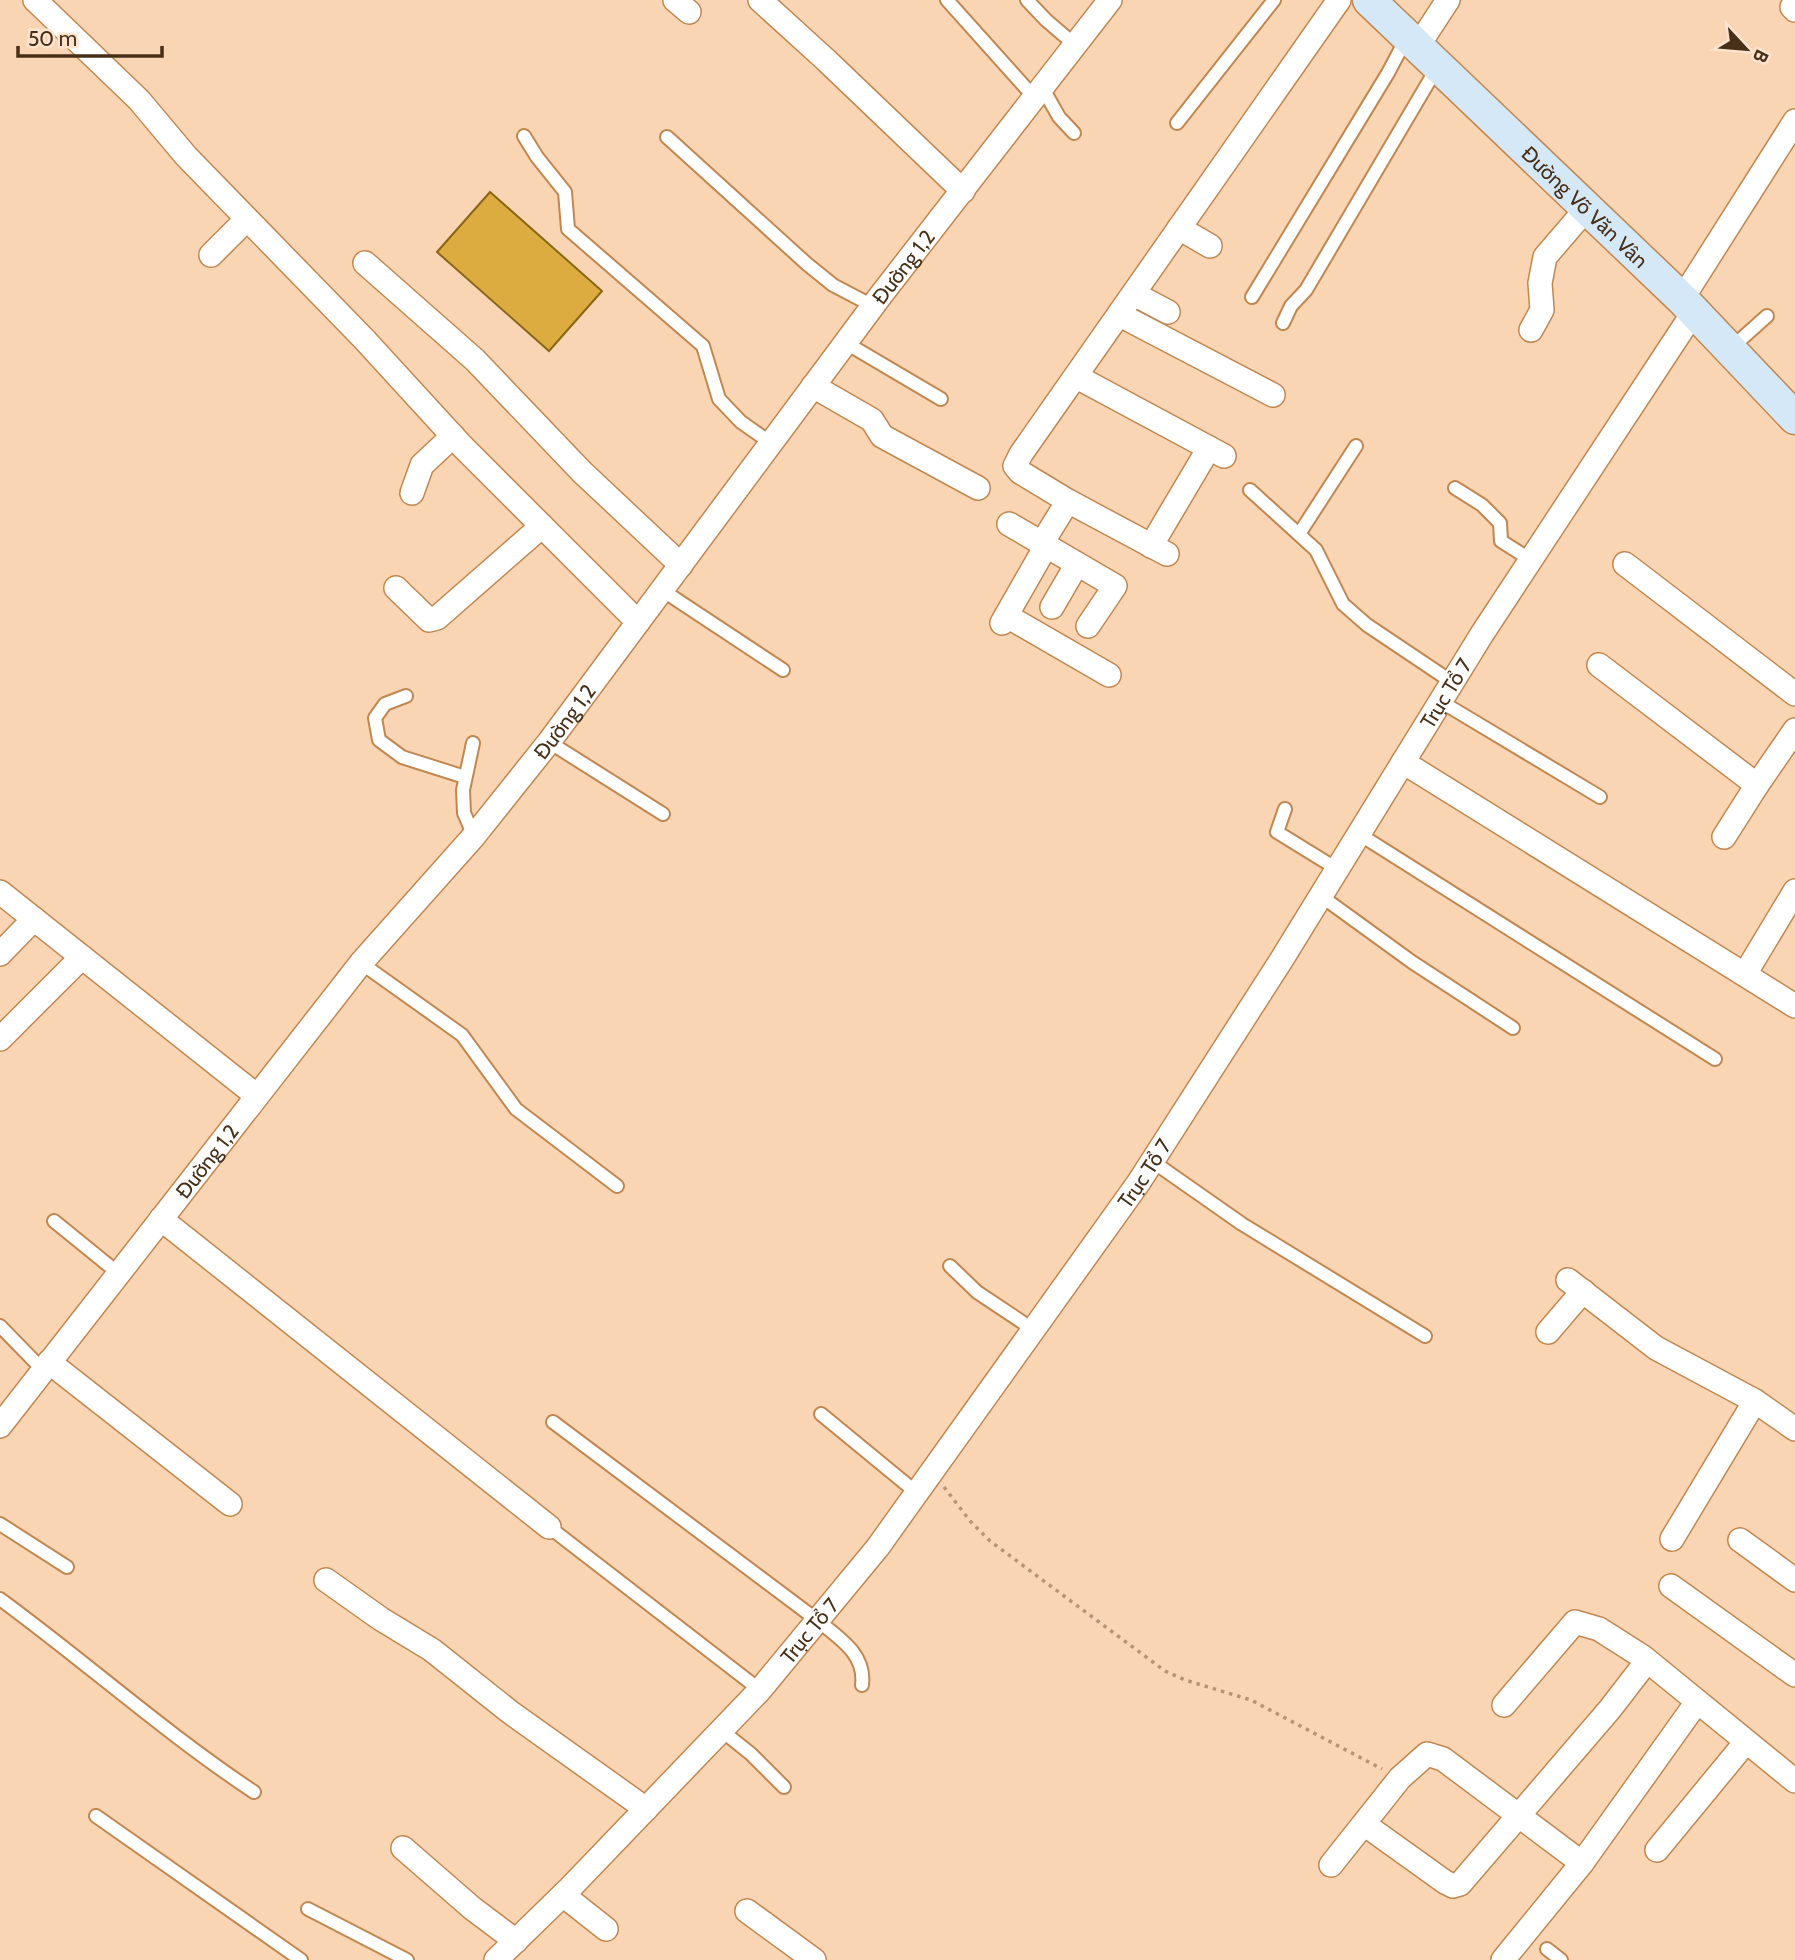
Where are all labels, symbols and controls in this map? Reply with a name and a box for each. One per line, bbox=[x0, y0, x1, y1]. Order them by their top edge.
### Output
scale bar bbox=[18, 14, 161, 58]
north arrow bbox=[1711, 14, 1781, 84]
text: 50 m bbox=[28, 26, 77, 51]
text: B bbox=[1748, 46, 1774, 67]
street label: Đường Võ Văn Vân bbox=[1517, 140, 1654, 273]
street label: Đường 1,2 bbox=[866, 225, 940, 309]
street label: Trục Tổ 7 bbox=[1415, 653, 1477, 733]
street label: Đường 1,2 bbox=[528, 679, 600, 764]
street label: Đường 1,2 bbox=[170, 1119, 243, 1203]
street label: Trục Tổ 7 bbox=[1112, 1134, 1176, 1213]
street label: Trục Tổ 7 bbox=[775, 1592, 844, 1668]

